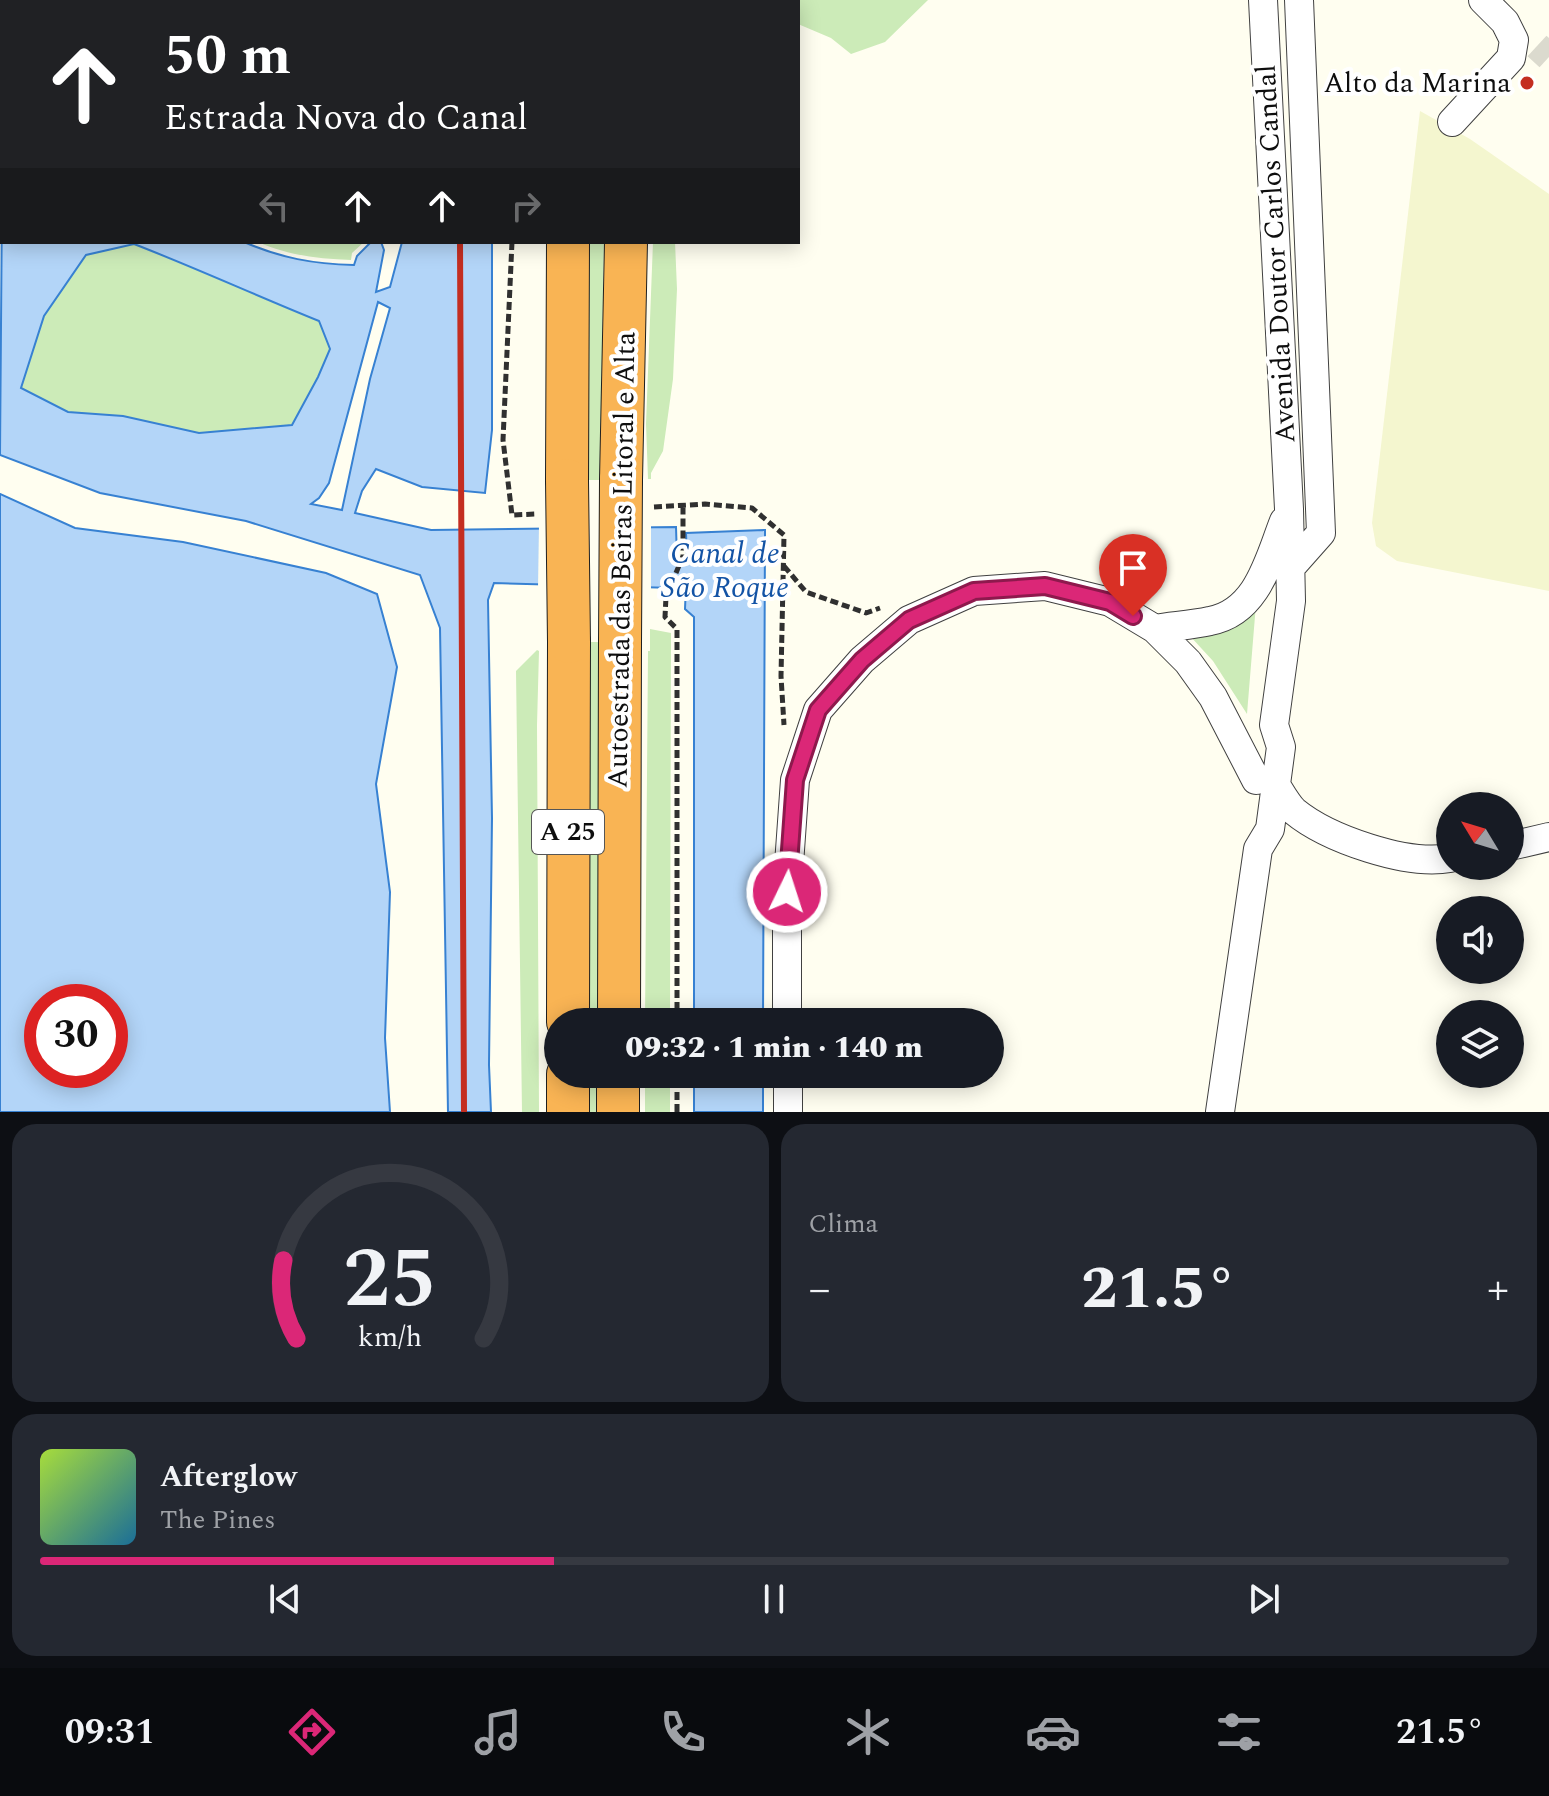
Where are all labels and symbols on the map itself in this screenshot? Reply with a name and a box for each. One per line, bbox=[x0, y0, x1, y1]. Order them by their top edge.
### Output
place label: Alto da Marina bbox=[1323, 62, 1511, 105]
street label: Avenida Doutor Carlos Candal bbox=[1245, 64, 1307, 444]
marker: Alto da Marina bbox=[1518, 74, 1536, 92]
street label: Autoestrada das Beiras Litoral e Alta bbox=[597, 331, 647, 789]
water label: Canal de São Roque bbox=[661, 531, 789, 611]
pin bbox=[1099, 534, 1167, 616]
north arrow bbox=[1436, 792, 1524, 880]
road number: A 25 bbox=[532, 810, 604, 854]
position arrow bbox=[745, 850, 829, 934]
speed limit sign: 30 bbox=[24, 984, 128, 1088]

